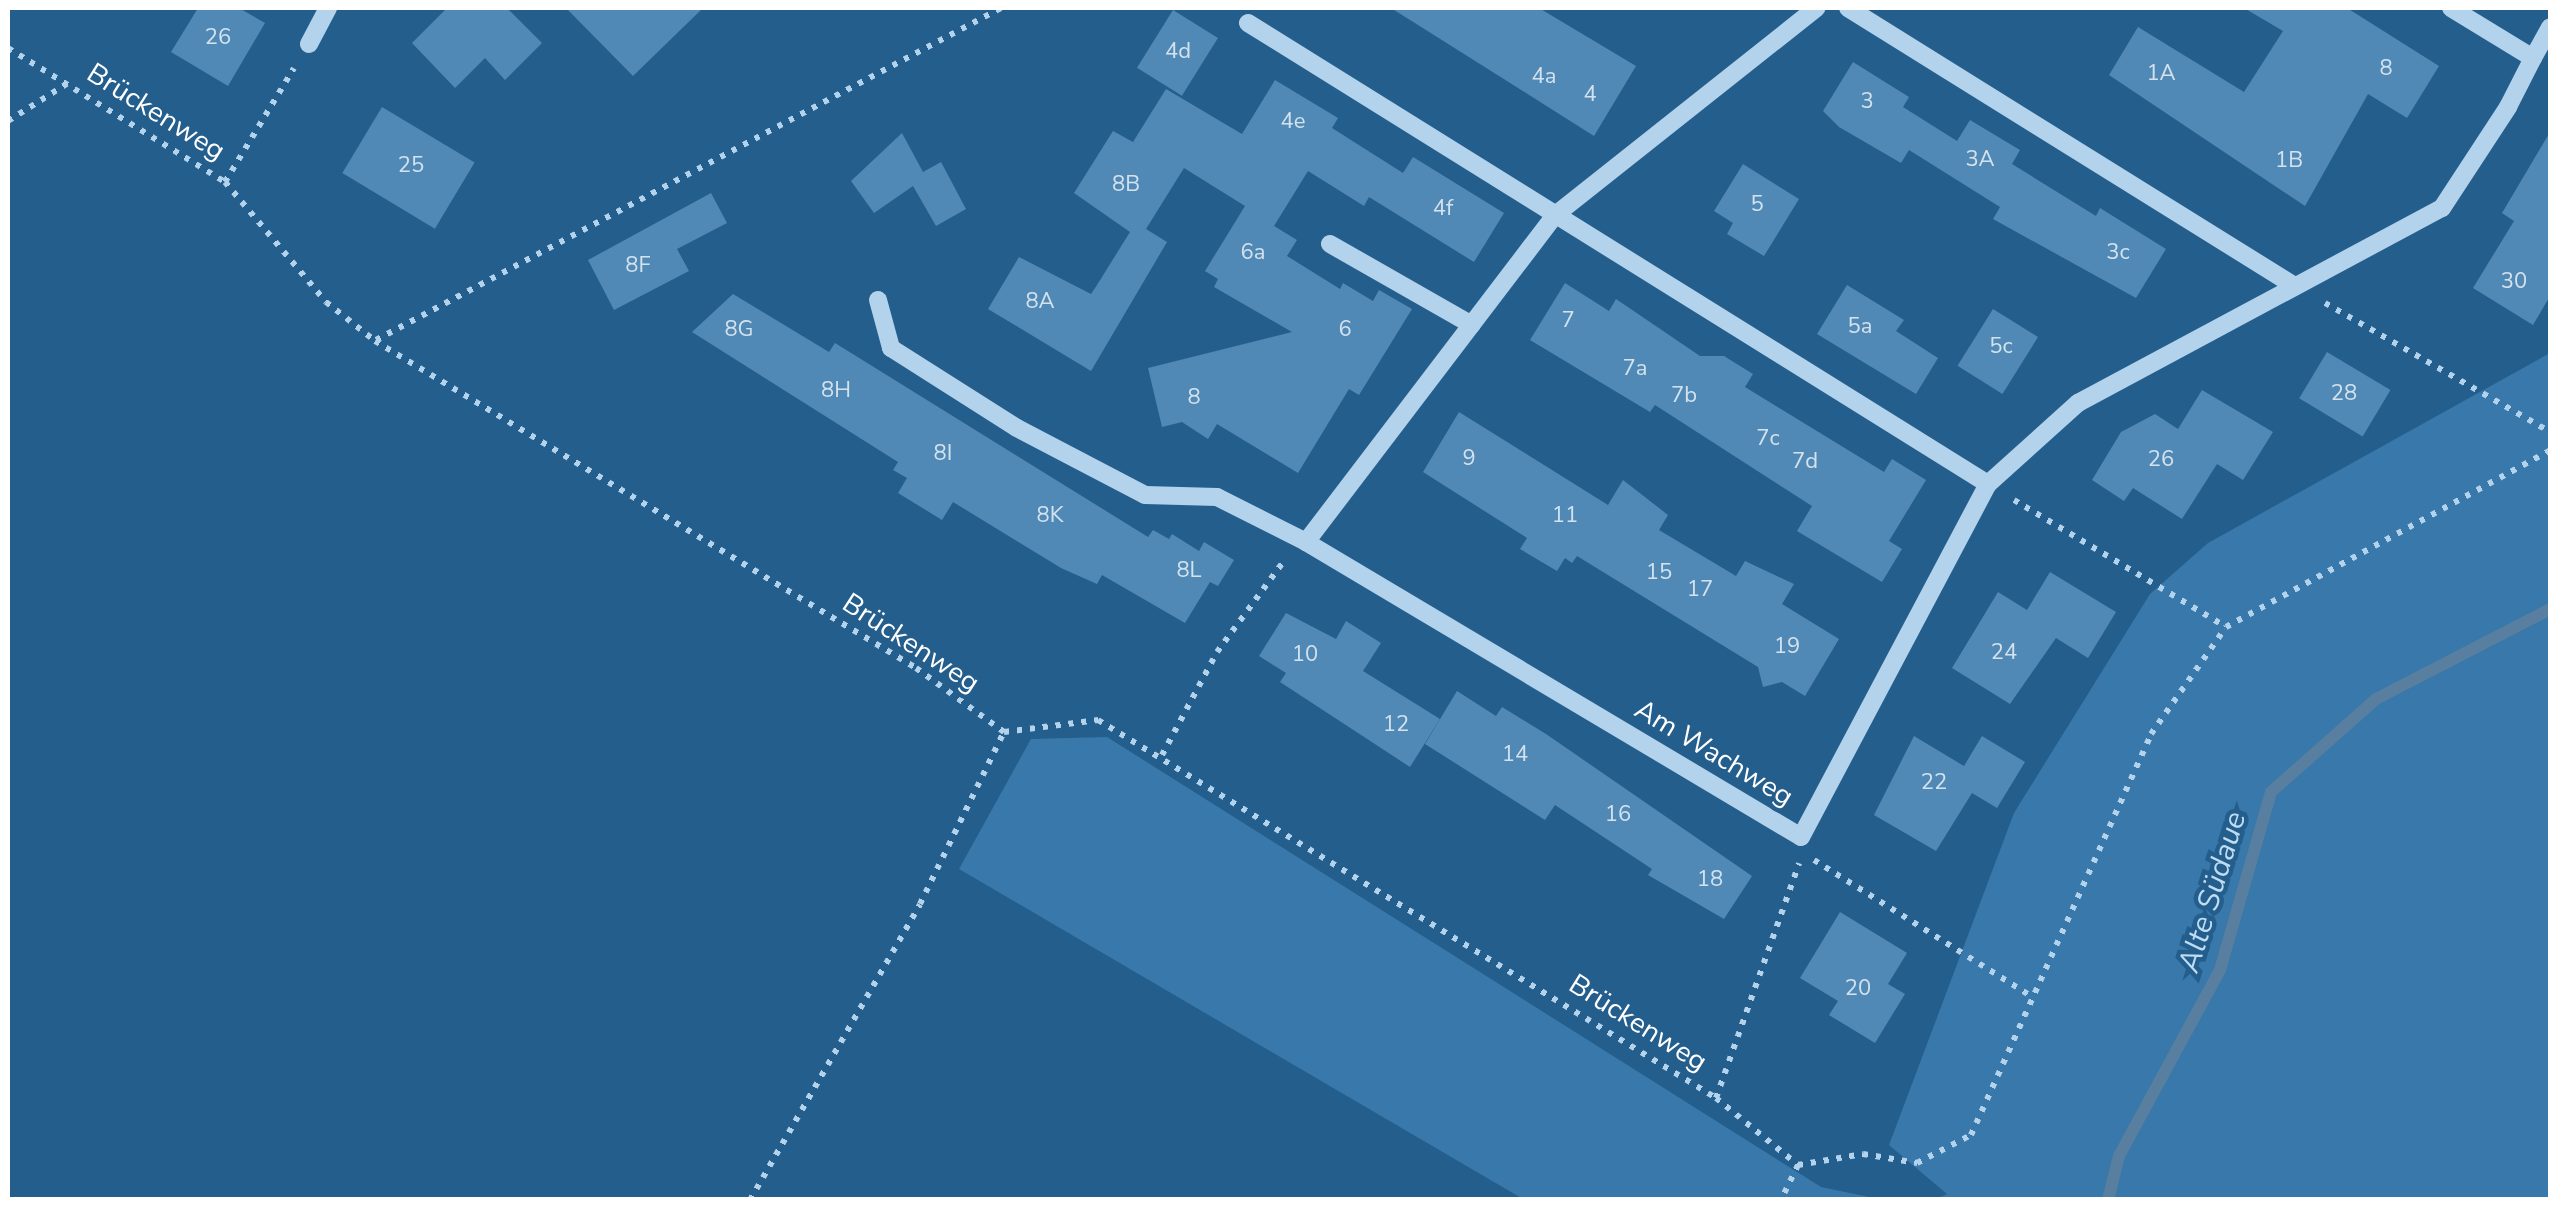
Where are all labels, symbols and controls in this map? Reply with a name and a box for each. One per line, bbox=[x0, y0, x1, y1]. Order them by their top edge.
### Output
house number: 26 bbox=[205, 25, 231, 51]
house number: 4d bbox=[1165, 39, 1191, 65]
street label: Brückenweg bbox=[81, 56, 231, 168]
house number: 8 bbox=[2379, 56, 2393, 82]
house number: 1A bbox=[2146, 61, 2176, 87]
house number: 4a bbox=[1532, 64, 1556, 90]
house number: 4 bbox=[1583, 82, 1597, 108]
house number: 3 bbox=[1860, 89, 1874, 115]
house number: 4e bbox=[1281, 109, 1305, 135]
house number: 3A bbox=[1965, 147, 1995, 173]
house number: 1B bbox=[2275, 148, 2303, 174]
house number: 25 bbox=[398, 153, 424, 179]
house number: 8B bbox=[1112, 172, 1140, 198]
house number: 5 bbox=[1750, 192, 1764, 218]
house number: 4f bbox=[1433, 196, 1453, 222]
house number: 6a bbox=[1241, 240, 1265, 266]
house number: 3c bbox=[2106, 240, 2130, 266]
house number: 8F bbox=[625, 253, 651, 279]
house number: 30 bbox=[2501, 269, 2527, 295]
house number: 8A bbox=[1025, 289, 1055, 315]
house number: 7 bbox=[1561, 308, 1575, 334]
house number: 5a bbox=[1848, 314, 1872, 340]
house number: 8G bbox=[724, 317, 754, 343]
house number: 6 bbox=[1338, 317, 1352, 343]
house number: 5c bbox=[1989, 334, 2013, 360]
house number: 7a bbox=[1623, 356, 1647, 382]
house number: 8H bbox=[821, 378, 851, 404]
house number: 28 bbox=[2331, 381, 2357, 407]
house number: 7b bbox=[1671, 383, 1697, 409]
house number: 8 bbox=[1187, 385, 1201, 411]
house number: 7c bbox=[1756, 426, 1780, 452]
house number: 8I bbox=[934, 441, 952, 467]
house number: 9 bbox=[1462, 446, 1476, 472]
house number: 26 bbox=[2148, 447, 2174, 473]
house number: 7d bbox=[1792, 449, 1818, 475]
house number: 8K bbox=[1037, 503, 1063, 529]
house number: 11 bbox=[1552, 503, 1578, 529]
house number: 8L bbox=[1176, 558, 1202, 584]
house number: 15 bbox=[1646, 560, 1672, 586]
house number: 17 bbox=[1687, 577, 1713, 603]
street label: Brückenweg bbox=[836, 586, 986, 700]
house number: 19 bbox=[1774, 634, 1800, 660]
house number: 24 bbox=[1991, 640, 2017, 666]
house number: 10 bbox=[1292, 642, 1318, 668]
street label: Am Wachweg bbox=[1629, 693, 1799, 813]
house number: 12 bbox=[1383, 712, 1409, 738]
house number: 14 bbox=[1502, 742, 1528, 768]
house number: 22 bbox=[1921, 770, 1947, 796]
house number: 16 bbox=[1605, 802, 1631, 828]
water label: Alte Südaue bbox=[2172, 807, 2254, 977]
house number: 18 bbox=[1697, 867, 1723, 893]
street label: Brückenweg bbox=[1563, 967, 1713, 1079]
house number: 20 bbox=[1845, 976, 1871, 1002]

